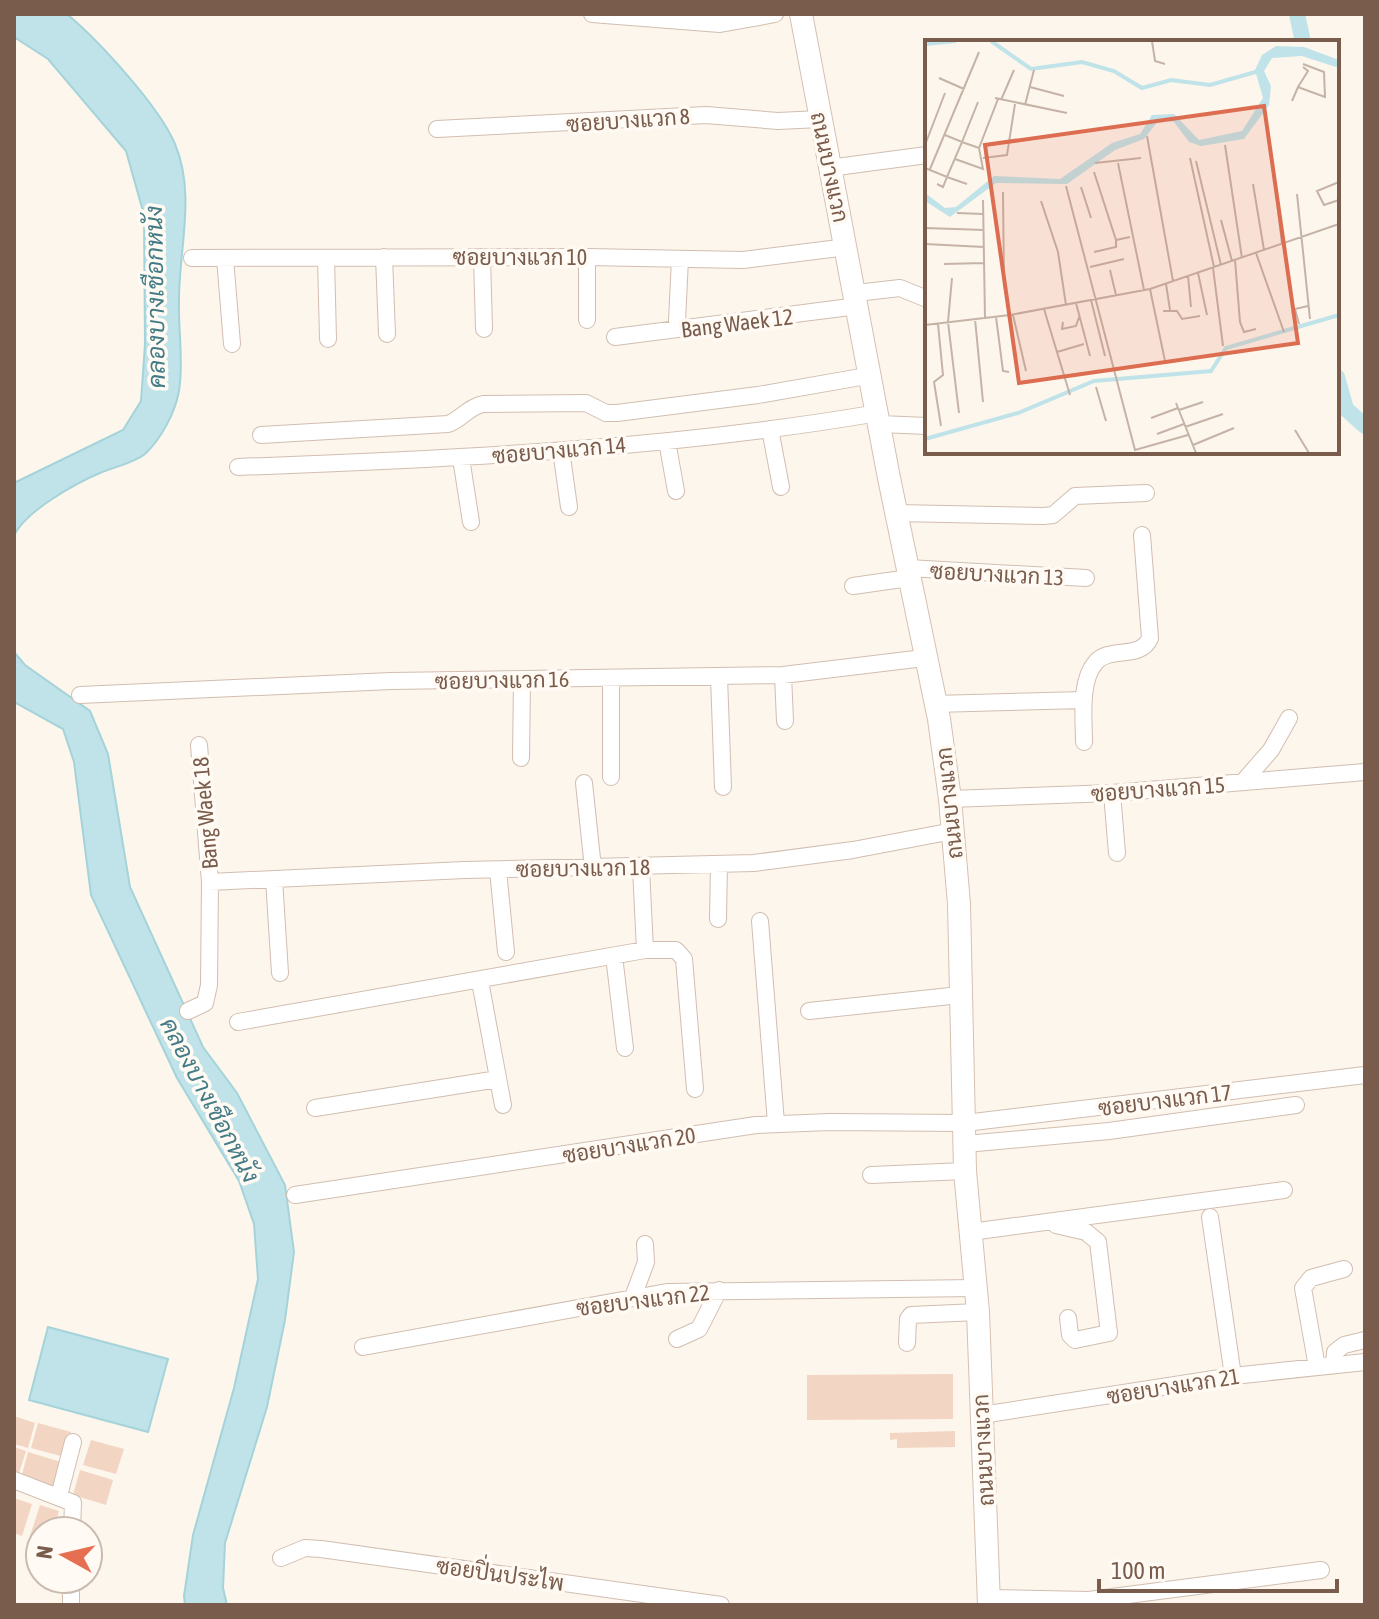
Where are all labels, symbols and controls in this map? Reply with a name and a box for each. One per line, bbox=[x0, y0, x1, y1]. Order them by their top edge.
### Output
inset map bbox=[925, 40, 1339, 454]
street label: ซอยบางแวก 8 bbox=[565, 103, 691, 137]
street label: ถนนบางแวก bbox=[806, 109, 854, 225]
water label: คลองบางเชือกหนัง bbox=[139, 205, 170, 389]
street label: ซอยบางแวก 10 bbox=[453, 244, 587, 270]
street label: Bang Waek 12 bbox=[679, 303, 795, 343]
street label: ซอยบางแวก 14 bbox=[491, 431, 627, 469]
street label: ซอยบางแวก 13 bbox=[929, 558, 1065, 590]
street label: ซอยบางแวก 16 bbox=[435, 666, 569, 694]
street label: ถนนบางแวก bbox=[930, 746, 968, 860]
street label: Bang Waek 18 bbox=[187, 756, 223, 870]
street label: ซอยบางแวก 15 bbox=[1090, 771, 1226, 807]
street label: ซอยบางแวก 18 bbox=[516, 854, 650, 882]
water label: คลองบางเชือกหนัง bbox=[155, 1013, 266, 1187]
street label: ซอยบางแวก 17 bbox=[1097, 1079, 1233, 1121]
street label: ซอยบางแวก 20 bbox=[561, 1122, 697, 1168]
street label: ซอยบางแวก 22 bbox=[575, 1279, 711, 1321]
street label: ซอยบางแวก 21 bbox=[1105, 1363, 1241, 1409]
street label: ถนนบางแวก bbox=[967, 1393, 999, 1507]
north arrow bbox=[24, 1515, 104, 1595]
scale bar bbox=[1099, 1543, 1337, 1593]
text: N bbox=[30, 1544, 58, 1560]
street label: ซอยปิ่นประไพ bbox=[434, 1547, 566, 1596]
text: 100 m bbox=[1111, 1557, 1165, 1584]

